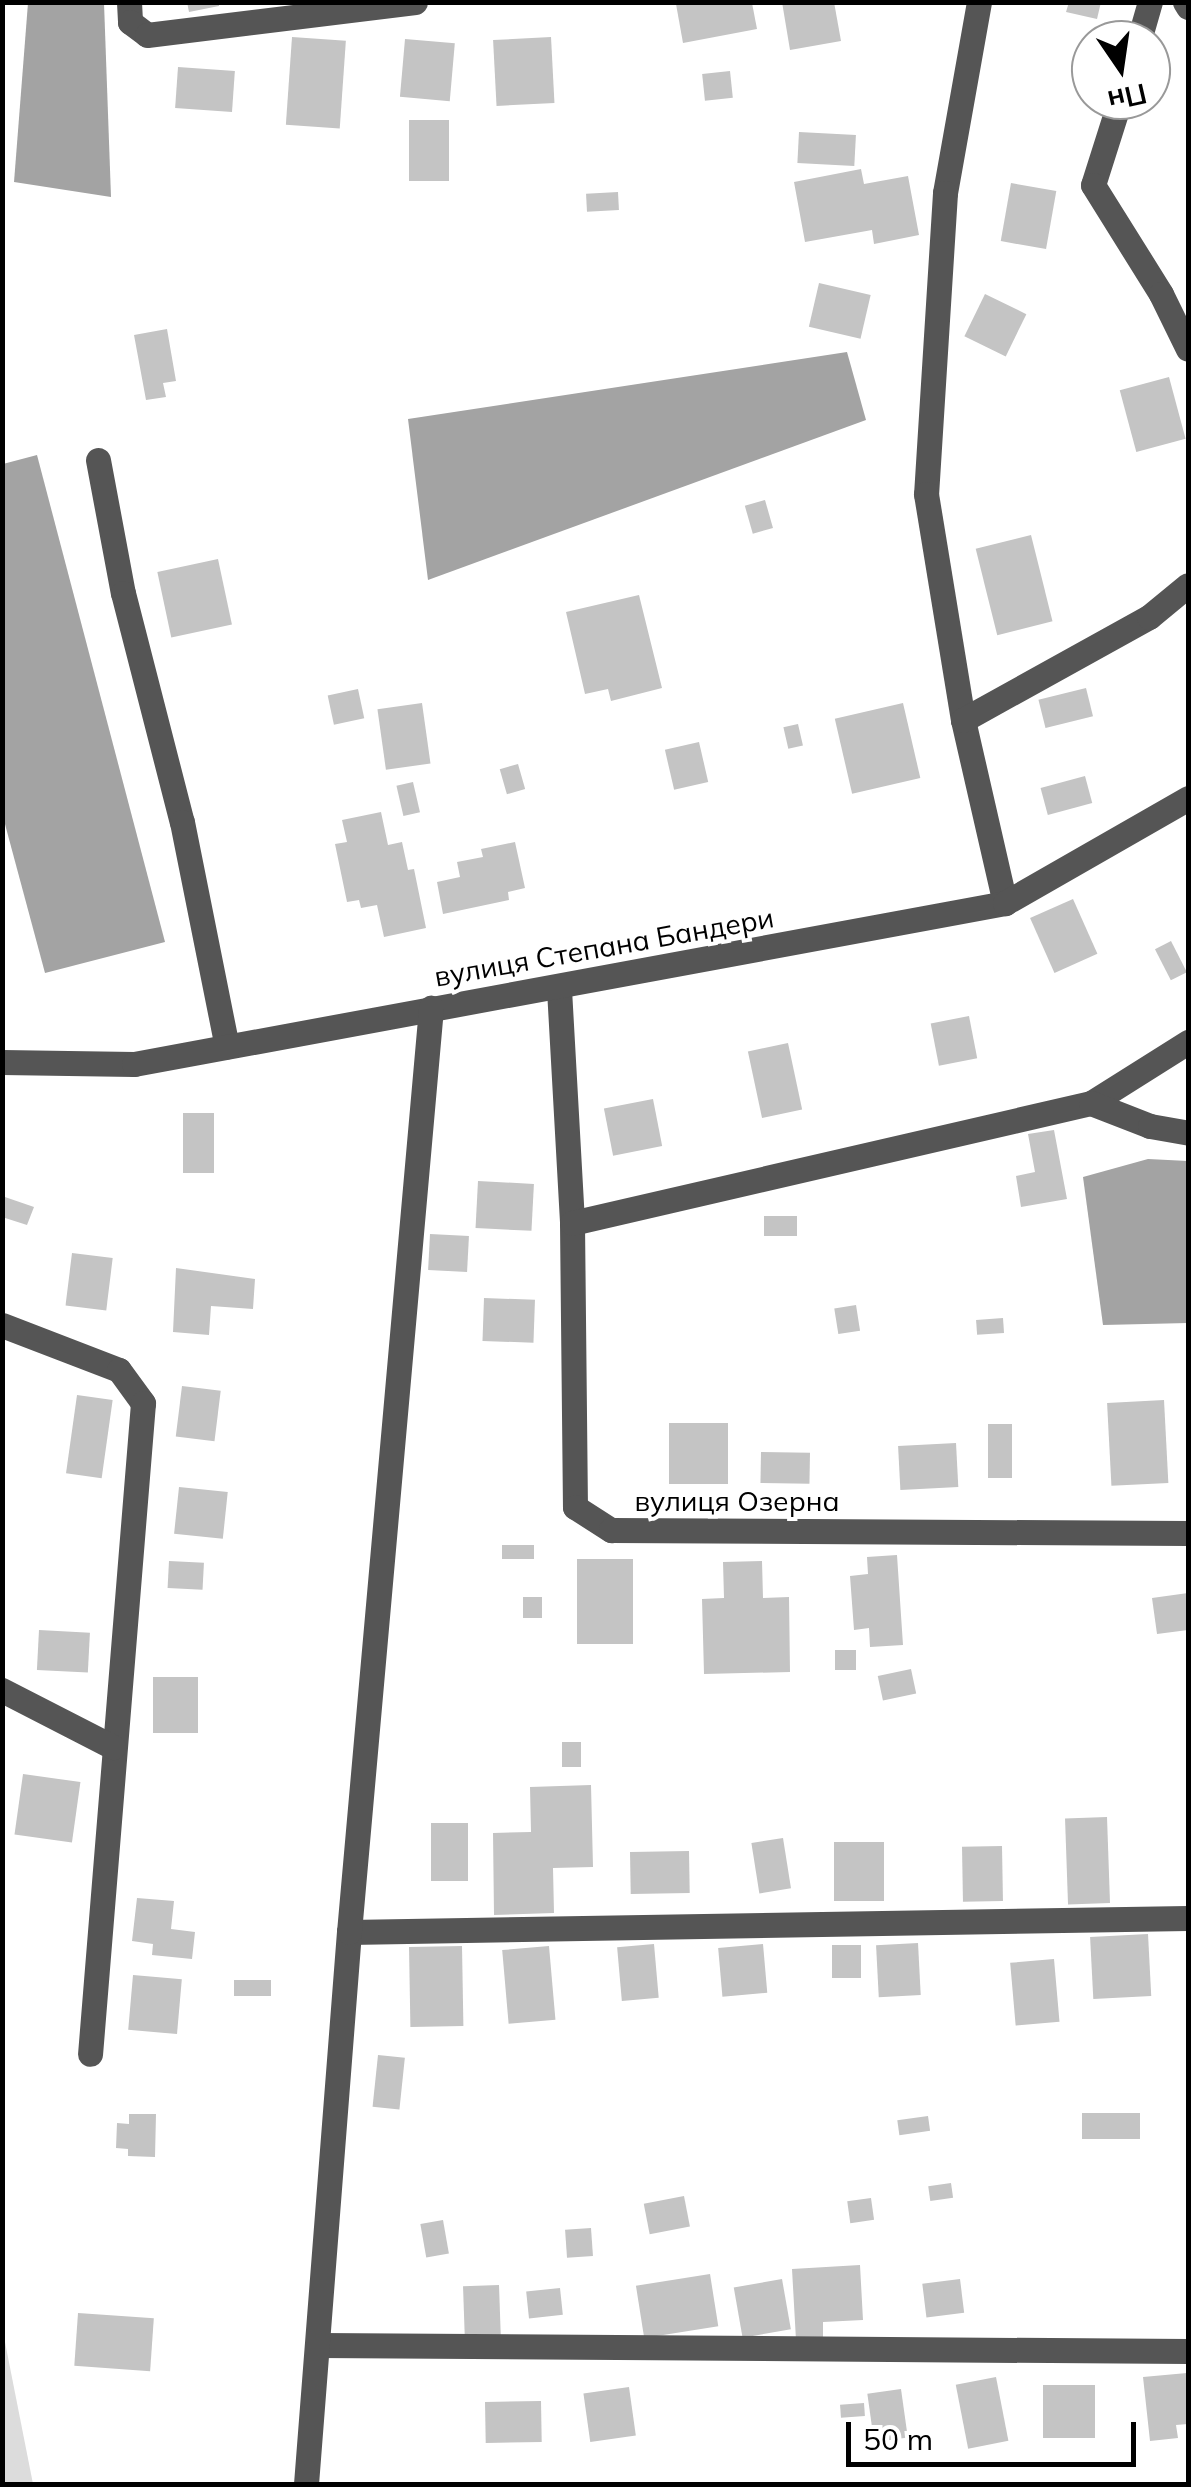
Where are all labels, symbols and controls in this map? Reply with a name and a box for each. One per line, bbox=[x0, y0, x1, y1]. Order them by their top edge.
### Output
north arrow bbox=[1071, 20, 1171, 120]
text: Пн bbox=[1105, 76, 1150, 119]
street label: вулиця Степана Бандери bbox=[432, 901, 776, 993]
street label: вулиця Озерна bbox=[634, 1484, 840, 1518]
scale bar bbox=[851, 2402, 1141, 2464]
text: 50 m bbox=[863, 2420, 933, 2458]

